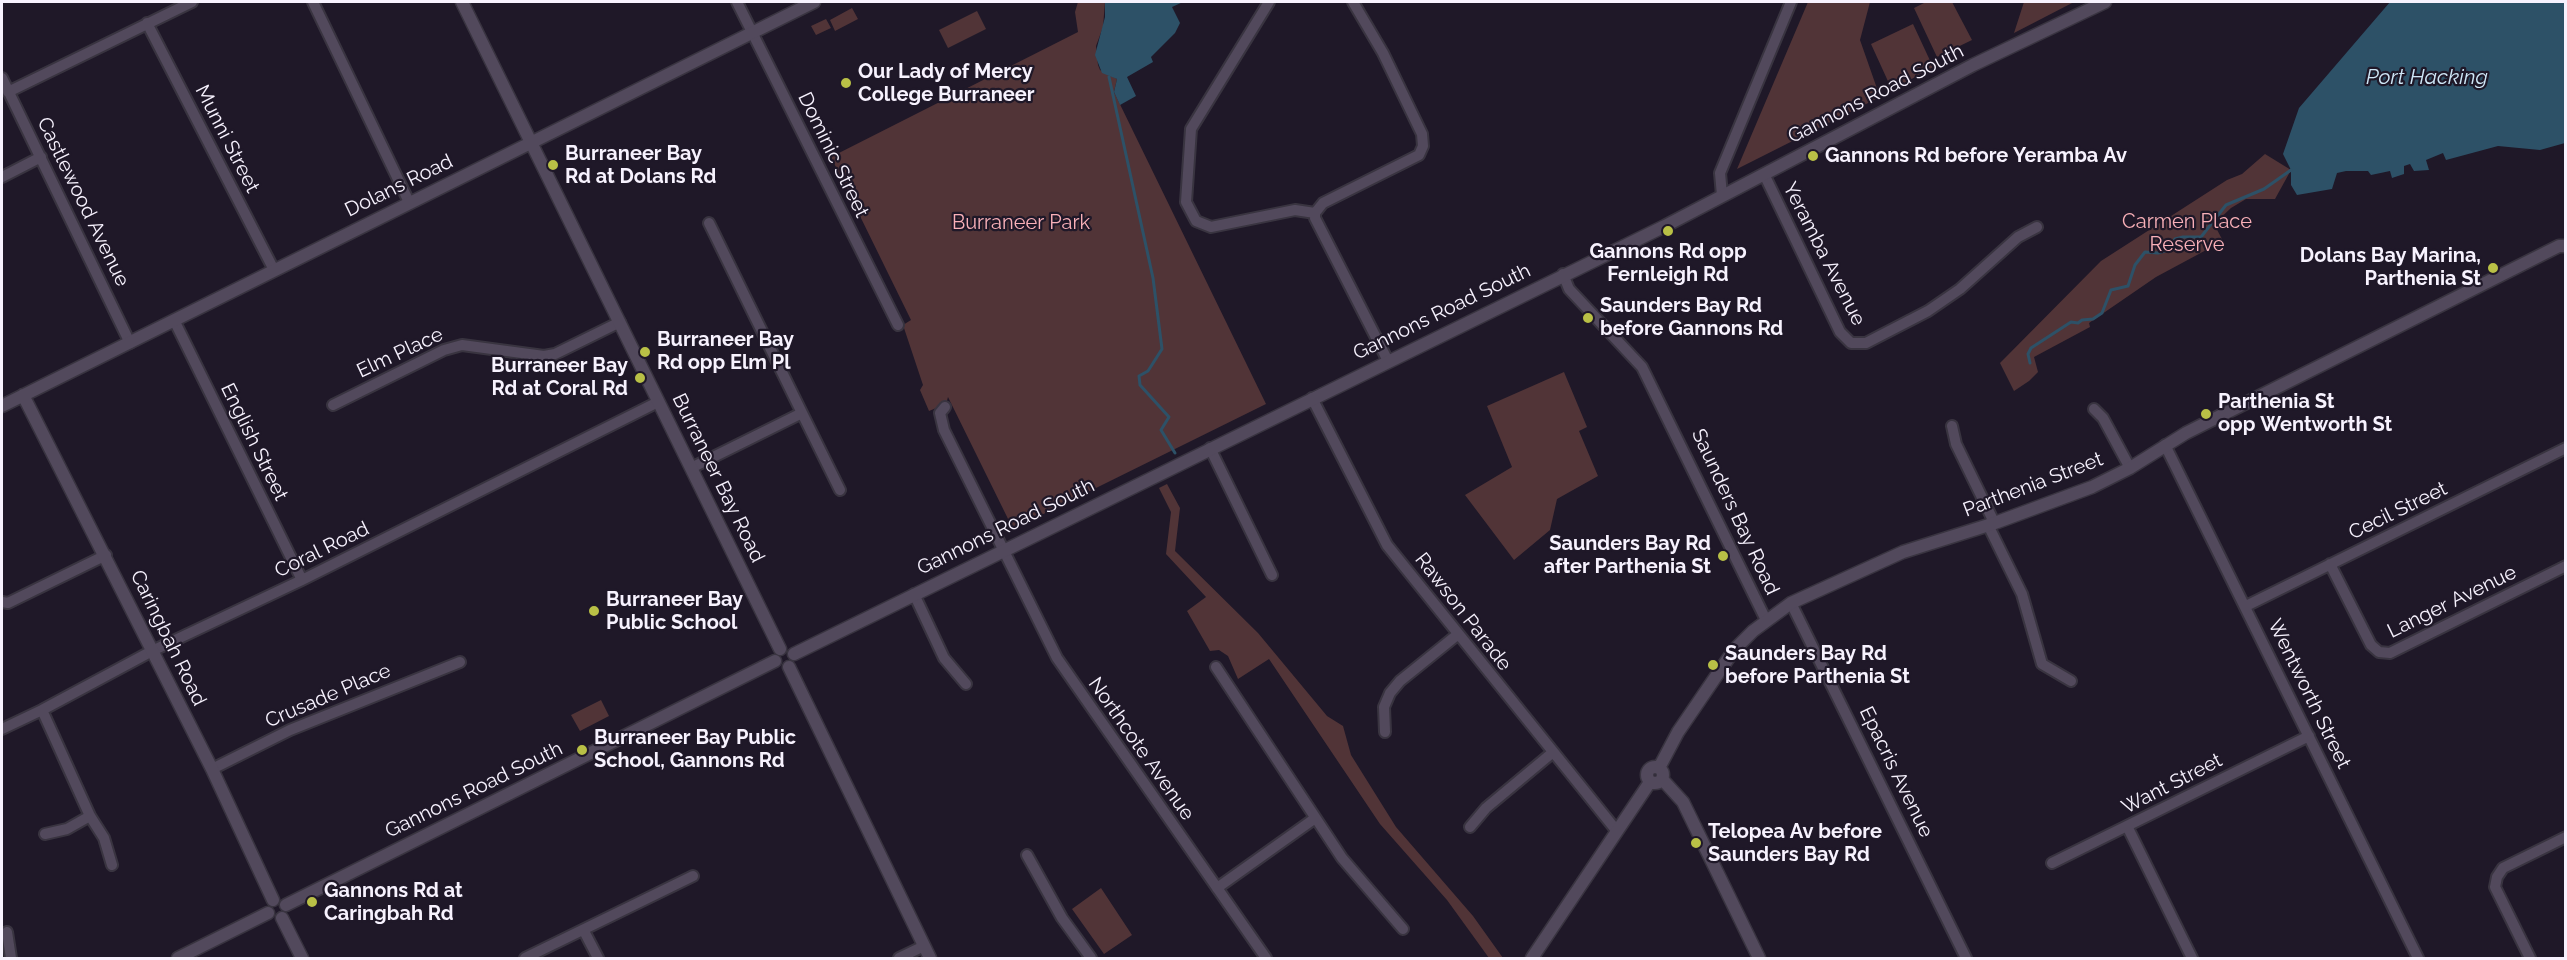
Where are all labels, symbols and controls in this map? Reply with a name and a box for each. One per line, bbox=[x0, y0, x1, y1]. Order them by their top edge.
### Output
street label: Gannons Road South bbox=[1784, 39, 1968, 149]
place label: Our Lady of Mercy College Burraneer bbox=[858, 60, 1035, 107]
water label: Port Hacking bbox=[2366, 65, 2488, 91]
marker: Our Lady of Mercy College Burraneer bbox=[839, 76, 853, 90]
street label: Munni Street bbox=[190, 81, 264, 197]
street label: Dominic Street bbox=[792, 88, 874, 222]
street label: Castlewood Avenue bbox=[32, 113, 134, 291]
place label: Burraneer Bay Rd at Dolans Rd bbox=[565, 142, 716, 189]
place label: Gannons Rd before Yeramba Av bbox=[1825, 144, 2127, 168]
marker: Gannons Rd before Yeramba Av bbox=[1806, 149, 1820, 163]
street label: Dolans Road bbox=[341, 150, 457, 222]
marker: Burraneer Bay Rd at Dolans Rd bbox=[546, 158, 560, 172]
street label: Yeramba Avenue bbox=[1778, 178, 1870, 330]
park label: Carmen Place Reserve bbox=[2122, 210, 2252, 257]
park label: Burraneer Park bbox=[952, 211, 1090, 235]
marker: Gannons Rd opp Fernleigh Rd bbox=[1661, 224, 1675, 238]
place label: Gannons Rd opp Fernleigh Rd bbox=[1589, 240, 1747, 287]
place label: Dolans Bay Marina, Parthenia St bbox=[2300, 244, 2481, 291]
street label: Gannons Road South bbox=[1349, 259, 1535, 365]
marker: Dolans Bay Marina, Parthenia St bbox=[2486, 261, 2500, 275]
place label: Saunders Bay Rd before Gannons Rd bbox=[1600, 294, 1783, 341]
marker: Saunders Bay Rd before Gannons Rd bbox=[1581, 311, 1595, 325]
street label: Elm Place bbox=[353, 323, 447, 383]
place label: Burraneer Bay Rd opp Elm Pl bbox=[657, 328, 794, 375]
marker: Burraneer Bay Rd opp Elm Pl bbox=[638, 345, 652, 359]
place label: Burraneer Bay Rd at Coral Rd bbox=[491, 354, 628, 401]
marker: Burraneer Bay Rd at Coral Rd bbox=[633, 371, 647, 385]
street label: English Street bbox=[215, 379, 293, 505]
street label: Burraneer Bay Road bbox=[667, 390, 769, 566]
place label: Parthenia St opp Wentworth St bbox=[2218, 390, 2392, 437]
marker: Parthenia St opp Wentworth St bbox=[2199, 407, 2213, 421]
street label: Saunders Bay Road bbox=[1686, 425, 1784, 599]
street label: Parthenia Street bbox=[1960, 447, 2106, 523]
street label: Gannons Road South bbox=[913, 474, 1099, 580]
street label: Cecil Street bbox=[2345, 477, 2451, 545]
street label: Coral Road bbox=[271, 517, 373, 583]
place label: Saunders Bay Rd after Parthenia St bbox=[1544, 532, 1711, 579]
street label: Rawson Parade bbox=[1409, 548, 1517, 676]
marker: Saunders Bay Rd after Parthenia St bbox=[1716, 549, 1730, 563]
street label: Langer Avenue bbox=[2384, 560, 2520, 644]
street label: Caringbah Road bbox=[125, 566, 211, 710]
place label: Burraneer Bay Public School bbox=[606, 588, 743, 635]
marker: Burraneer Bay Public School bbox=[587, 604, 601, 618]
street label: Wentworth Street bbox=[2262, 615, 2356, 773]
place label: Saunders Bay Rd before Parthenia St bbox=[1725, 642, 1910, 689]
marker: Saunders Bay Rd before Parthenia St bbox=[1706, 658, 1720, 672]
street label: Crusade Place bbox=[262, 659, 394, 733]
street label: Northcote Avenue bbox=[1083, 673, 1199, 825]
street label: Epacris Avenue bbox=[1854, 703, 1938, 841]
place label: Burraneer Bay Public School, Gannons Rd bbox=[594, 726, 796, 773]
street label: Gannons Road South bbox=[381, 737, 567, 843]
marker: Burraneer Bay Public School, Gannons Rd bbox=[575, 743, 589, 757]
street label: Want Street bbox=[2118, 748, 2226, 820]
place label: Telopea Av before Saunders Bay Rd bbox=[1708, 820, 1882, 867]
marker: Telopea Av before Saunders Bay Rd bbox=[1689, 836, 1703, 850]
place label: Gannons Rd at Caringbah Rd bbox=[324, 879, 463, 926]
marker: Gannons Rd at Caringbah Rd bbox=[305, 895, 319, 909]

